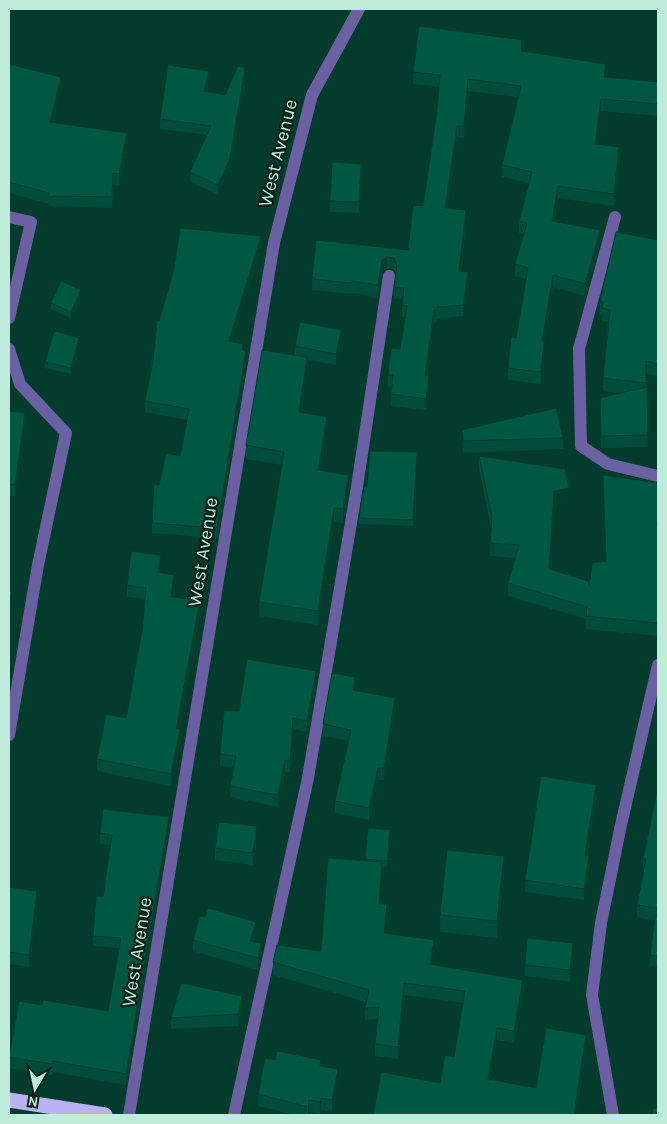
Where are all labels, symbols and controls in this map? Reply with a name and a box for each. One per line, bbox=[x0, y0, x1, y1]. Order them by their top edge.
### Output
street label: West Avenue bbox=[254, 97, 302, 209]
street label: West Avenue bbox=[184, 496, 222, 608]
street label: West Avenue bbox=[118, 896, 156, 1008]
north arrow bbox=[10, 1064, 60, 1114]
text: N bbox=[27, 1092, 39, 1111]

